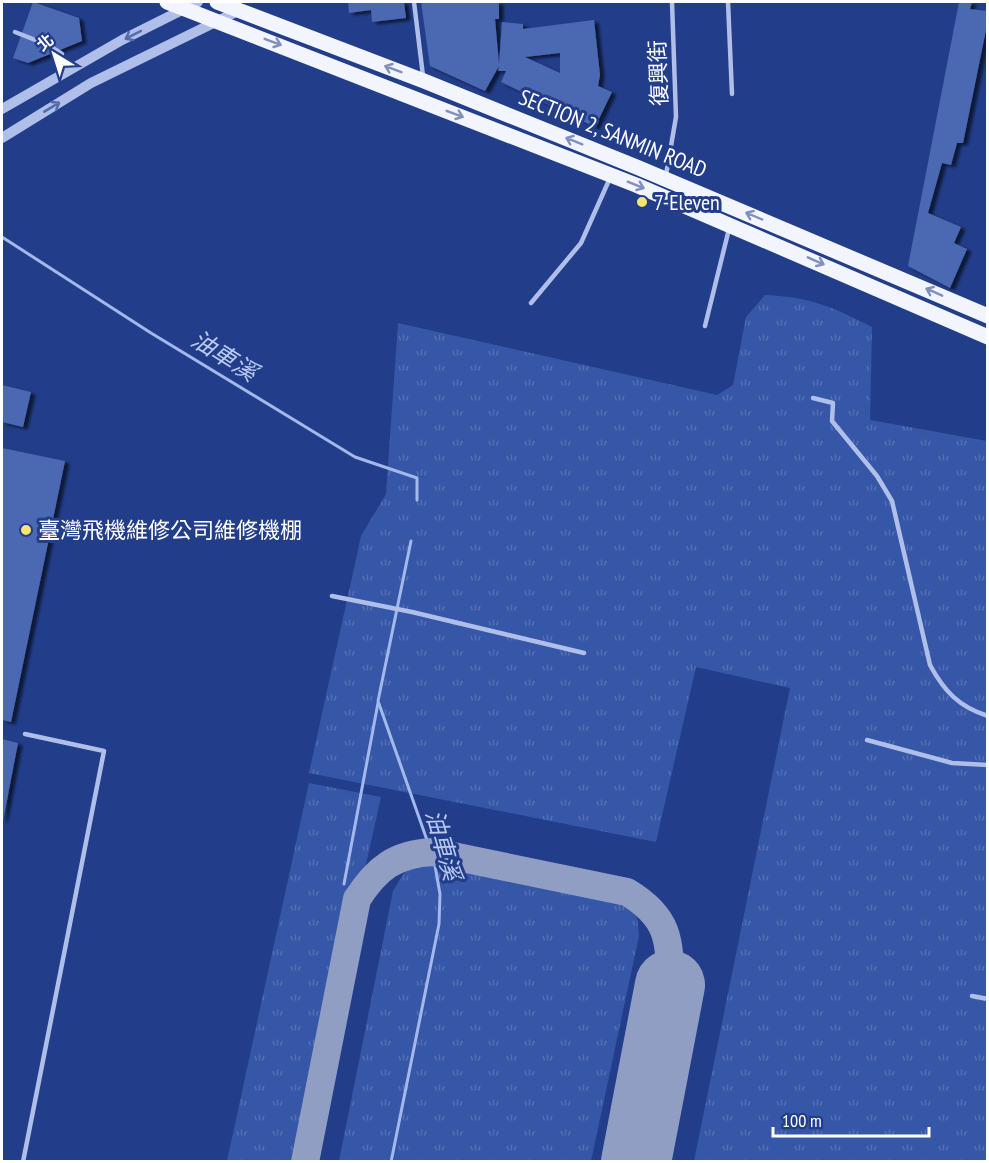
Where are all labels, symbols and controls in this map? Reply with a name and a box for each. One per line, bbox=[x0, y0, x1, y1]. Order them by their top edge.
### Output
north arrow bbox=[24, 24, 84, 84]
text: 北 bbox=[32, 29, 57, 55]
one-way arrow bbox=[124, 30, 142, 41]
one-way arrow bbox=[264, 38, 282, 49]
street label: 復興街 bbox=[643, 40, 673, 106]
one-way arrow bbox=[384, 63, 403, 74]
street label: SECTION 2, SANMIN ROAD bbox=[515, 83, 711, 183]
one-way arrow bbox=[43, 101, 60, 114]
one-way arrow bbox=[445, 109, 464, 120]
one-way arrow bbox=[566, 135, 584, 146]
one-way arrow bbox=[627, 180, 645, 191]
place label: 7-Eleven bbox=[654, 188, 720, 216]
marker: 7-Eleven bbox=[635, 195, 649, 209]
one-way arrow bbox=[746, 210, 764, 221]
one-way arrow bbox=[806, 256, 824, 268]
one-way arrow bbox=[926, 285, 944, 297]
water label: 油車溪 bbox=[186, 323, 266, 389]
place label: 臺灣飛機維修公司維修機棚 bbox=[38, 516, 302, 544]
marker: 臺灣飛機維修公司維修機棚 bbox=[19, 523, 33, 537]
water label: 油車溪 bbox=[419, 806, 469, 887]
scale bar bbox=[773, 1100, 929, 1138]
text: 100 m bbox=[782, 1109, 822, 1132]

